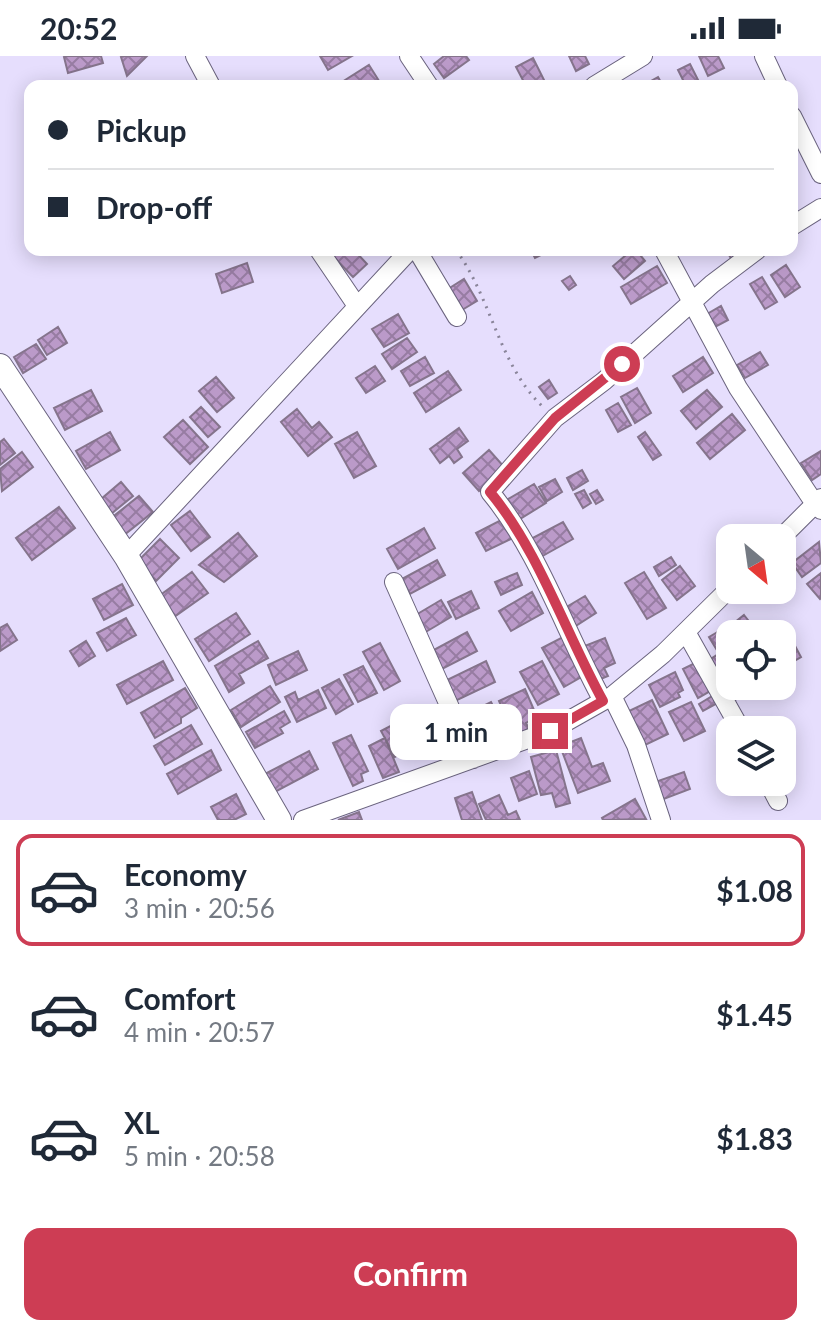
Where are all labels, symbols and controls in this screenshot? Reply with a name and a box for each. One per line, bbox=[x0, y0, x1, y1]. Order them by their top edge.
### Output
text: 20:52 bbox=[40, 10, 117, 46]
text: Pickup bbox=[96, 112, 187, 148]
text: Drop-off bbox=[96, 189, 212, 225]
route start bbox=[604, 346, 640, 382]
north arrow bbox=[716, 524, 796, 604]
map controls bbox=[716, 524, 796, 796]
button: locate bbox=[716, 620, 796, 700]
callout: 1 min bbox=[390, 703, 522, 759]
route end bbox=[532, 713, 568, 749]
text: 1 min bbox=[424, 716, 488, 748]
button: layers bbox=[716, 716, 796, 796]
icon: car bbox=[28, 854, 100, 926]
text: Economy bbox=[124, 856, 247, 892]
text: $1.08 bbox=[716, 872, 793, 908]
text: 3 min · 20:56 bbox=[124, 892, 275, 924]
icon: car bbox=[28, 978, 100, 1050]
text: Comfort bbox=[124, 980, 236, 1016]
text: $1.45 bbox=[716, 996, 793, 1032]
text: 4 min · 20:57 bbox=[124, 1016, 275, 1048]
icon: car bbox=[28, 1102, 100, 1174]
text: XL bbox=[124, 1104, 160, 1140]
text: $1.83 bbox=[716, 1120, 793, 1156]
text: 5 min · 20:58 bbox=[124, 1140, 275, 1172]
button: Confirm bbox=[24, 1228, 797, 1320]

